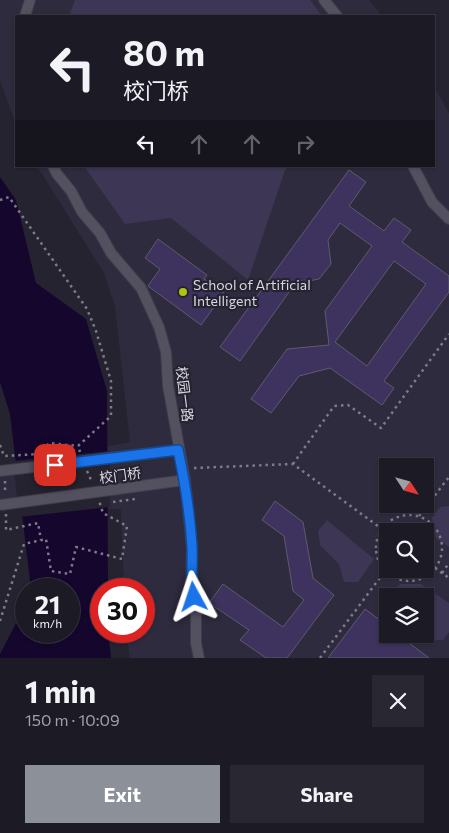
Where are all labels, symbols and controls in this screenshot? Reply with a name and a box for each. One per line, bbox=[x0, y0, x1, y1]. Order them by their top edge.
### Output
text: 80 m bbox=[123, 30, 205, 73]
icon: left bbox=[40, 35, 105, 100]
text: 校门桥 bbox=[123, 77, 189, 104]
icon: left bbox=[132, 130, 160, 158]
icon: ahead bbox=[185, 130, 213, 158]
icon: ahead bbox=[238, 130, 266, 158]
icon: right bbox=[291, 130, 319, 158]
place label: School of Artificial Intelligent bbox=[193, 276, 311, 309]
marker: School of Artificial Intelligent bbox=[177, 286, 189, 298]
street label: 校园一路 bbox=[173, 365, 197, 423]
pin bbox=[34, 444, 76, 486]
icon: arrive bbox=[41, 451, 69, 479]
north arrow bbox=[379, 458, 434, 512]
map controls bbox=[379, 458, 434, 643]
street label: 校门桥 bbox=[98, 464, 142, 486]
button: search bbox=[379, 523, 434, 578]
position arrow bbox=[167, 570, 219, 622]
speed limit sign: 30 bbox=[90, 578, 155, 643]
button: layers bbox=[379, 588, 434, 643]
text: 21 bbox=[35, 589, 60, 619]
text: km/h bbox=[33, 616, 62, 630]
text: 1 min bbox=[25, 672, 96, 709]
button: close bbox=[372, 675, 424, 727]
text: 150 m · 10:09 bbox=[25, 710, 120, 729]
button: Exit bbox=[25, 765, 220, 823]
button: Share bbox=[230, 765, 424, 823]

